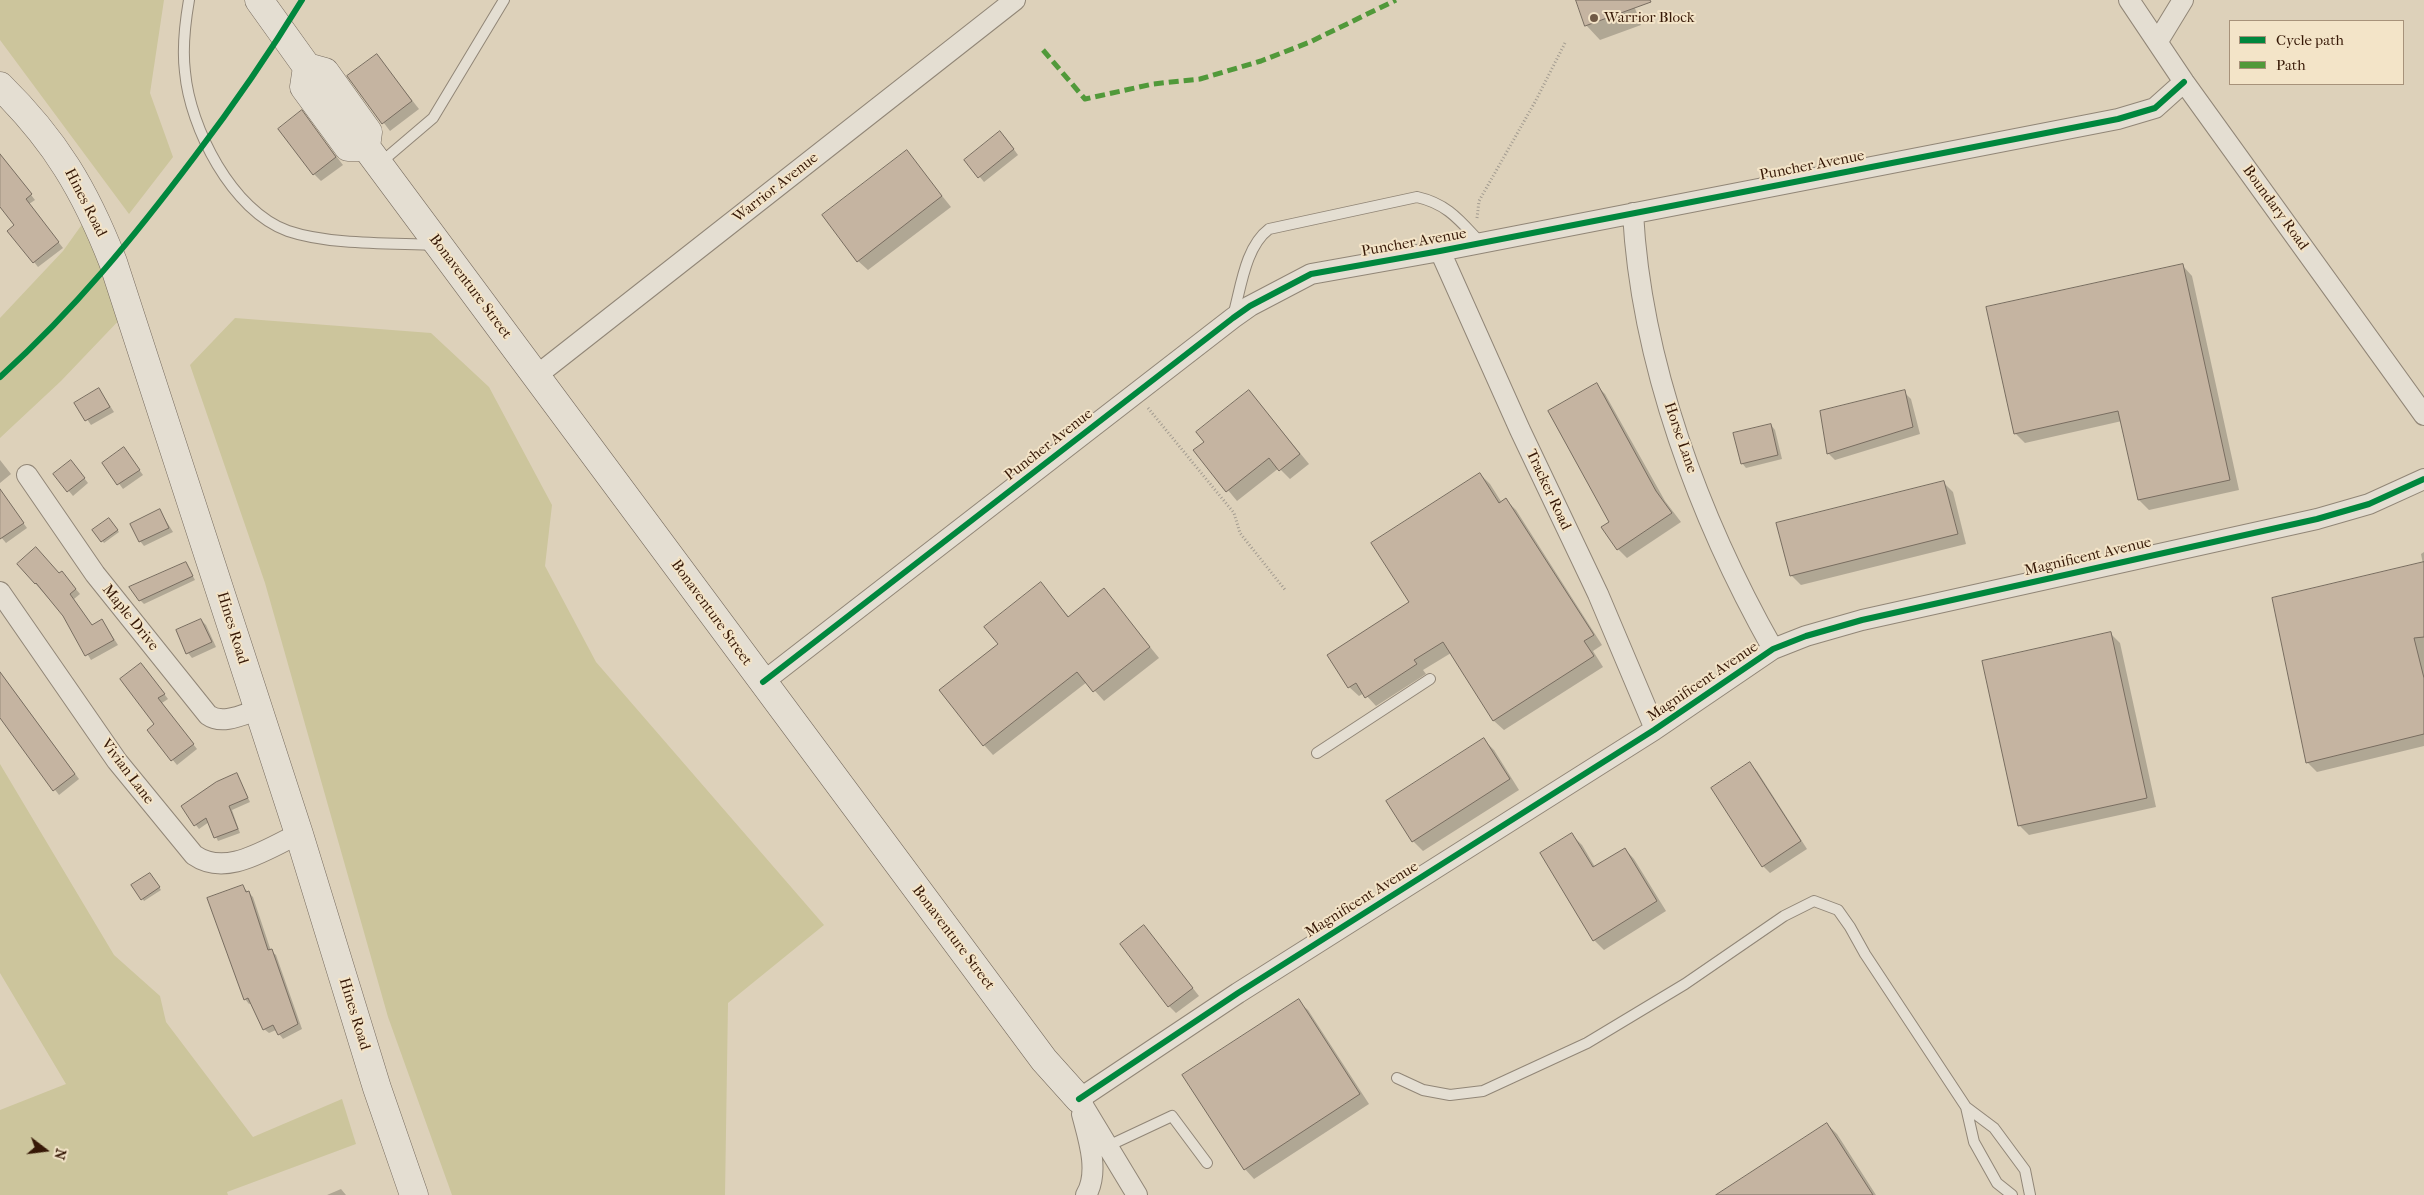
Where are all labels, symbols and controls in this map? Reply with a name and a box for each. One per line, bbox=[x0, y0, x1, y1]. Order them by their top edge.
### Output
place label: Warrior Block bbox=[1604, 9, 1694, 27]
marker: Warrior Block bbox=[1588, 12, 1600, 24]
legend bbox=[2229, 20, 2404, 85]
text: Cycle path bbox=[2276, 31, 2344, 49]
text: Path bbox=[2276, 56, 2306, 74]
street label: Puncher Avenue bbox=[1758, 147, 1866, 185]
street label: Warrior Avenue bbox=[730, 149, 822, 227]
street label: Boundary Road bbox=[2238, 162, 2312, 254]
street label: Hines Road bbox=[60, 166, 110, 240]
street label: Puncher Avenue bbox=[1360, 225, 1468, 261]
street label: Bonaventure Street bbox=[425, 231, 515, 343]
street label: Horse Lane bbox=[1659, 400, 1701, 476]
street label: Puncher Avenue bbox=[1001, 405, 1097, 485]
street label: Tracker Road bbox=[1521, 447, 1575, 533]
street label: Magnificent Avenue bbox=[2023, 534, 2153, 580]
street label: Bonaventure Street bbox=[667, 557, 755, 669]
street label: Maple Drive bbox=[98, 581, 162, 655]
street label: Hines Road bbox=[213, 590, 251, 666]
street label: Magnificent Avenue bbox=[1644, 638, 1762, 726]
street label: Vivian Lane bbox=[97, 736, 157, 808]
street label: Magnificent Avenue bbox=[1302, 858, 1422, 942]
street label: Bonaventure Street bbox=[908, 882, 998, 994]
street label: Hines Road bbox=[335, 976, 373, 1052]
north arrow bbox=[20, 1125, 70, 1175]
text: N bbox=[50, 1147, 70, 1161]

